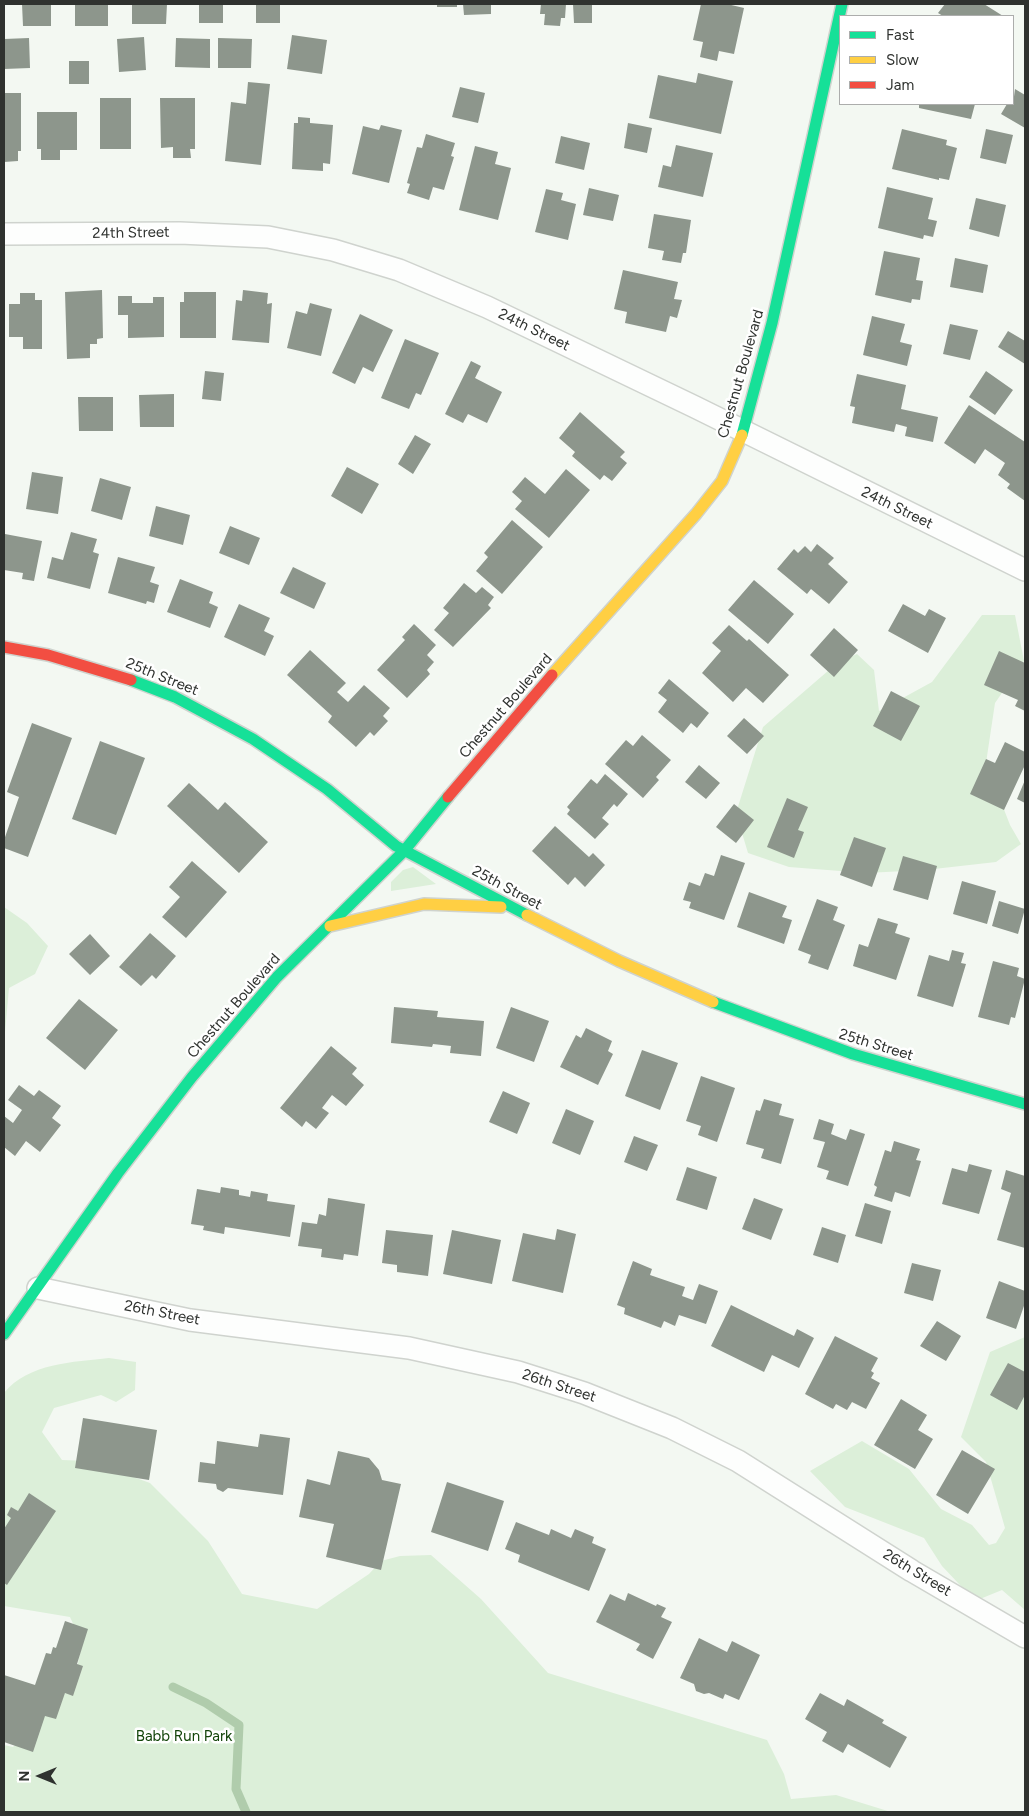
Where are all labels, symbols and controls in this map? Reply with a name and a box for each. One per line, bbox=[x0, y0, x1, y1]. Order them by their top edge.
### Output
legend bbox=[839, 15, 1014, 105]
text: Fast bbox=[886, 26, 914, 44]
text: Slow bbox=[886, 51, 919, 69]
text: Jam bbox=[886, 76, 914, 94]
street label: 24th Street bbox=[92, 223, 170, 243]
street label: 24th Street bbox=[495, 305, 573, 355]
street label: Chestnut Boulevard bbox=[714, 308, 768, 440]
street label: 24th Street bbox=[858, 483, 936, 533]
street label: Chestnut Boulevard bbox=[456, 650, 556, 762]
street label: 25th Street bbox=[123, 654, 201, 700]
street label: 25th Street bbox=[469, 862, 545, 914]
street label: Chestnut Boulevard bbox=[184, 950, 284, 1062]
street label: 25th Street bbox=[837, 1025, 915, 1065]
street label: 26th Street bbox=[123, 1297, 201, 1329]
street label: 26th Street bbox=[520, 1366, 598, 1406]
street label: 26th Street bbox=[880, 1546, 954, 1600]
park label: Babb Run Park bbox=[136, 1728, 232, 1746]
north arrow bbox=[15, 1751, 65, 1801]
text: N bbox=[16, 1771, 33, 1781]

